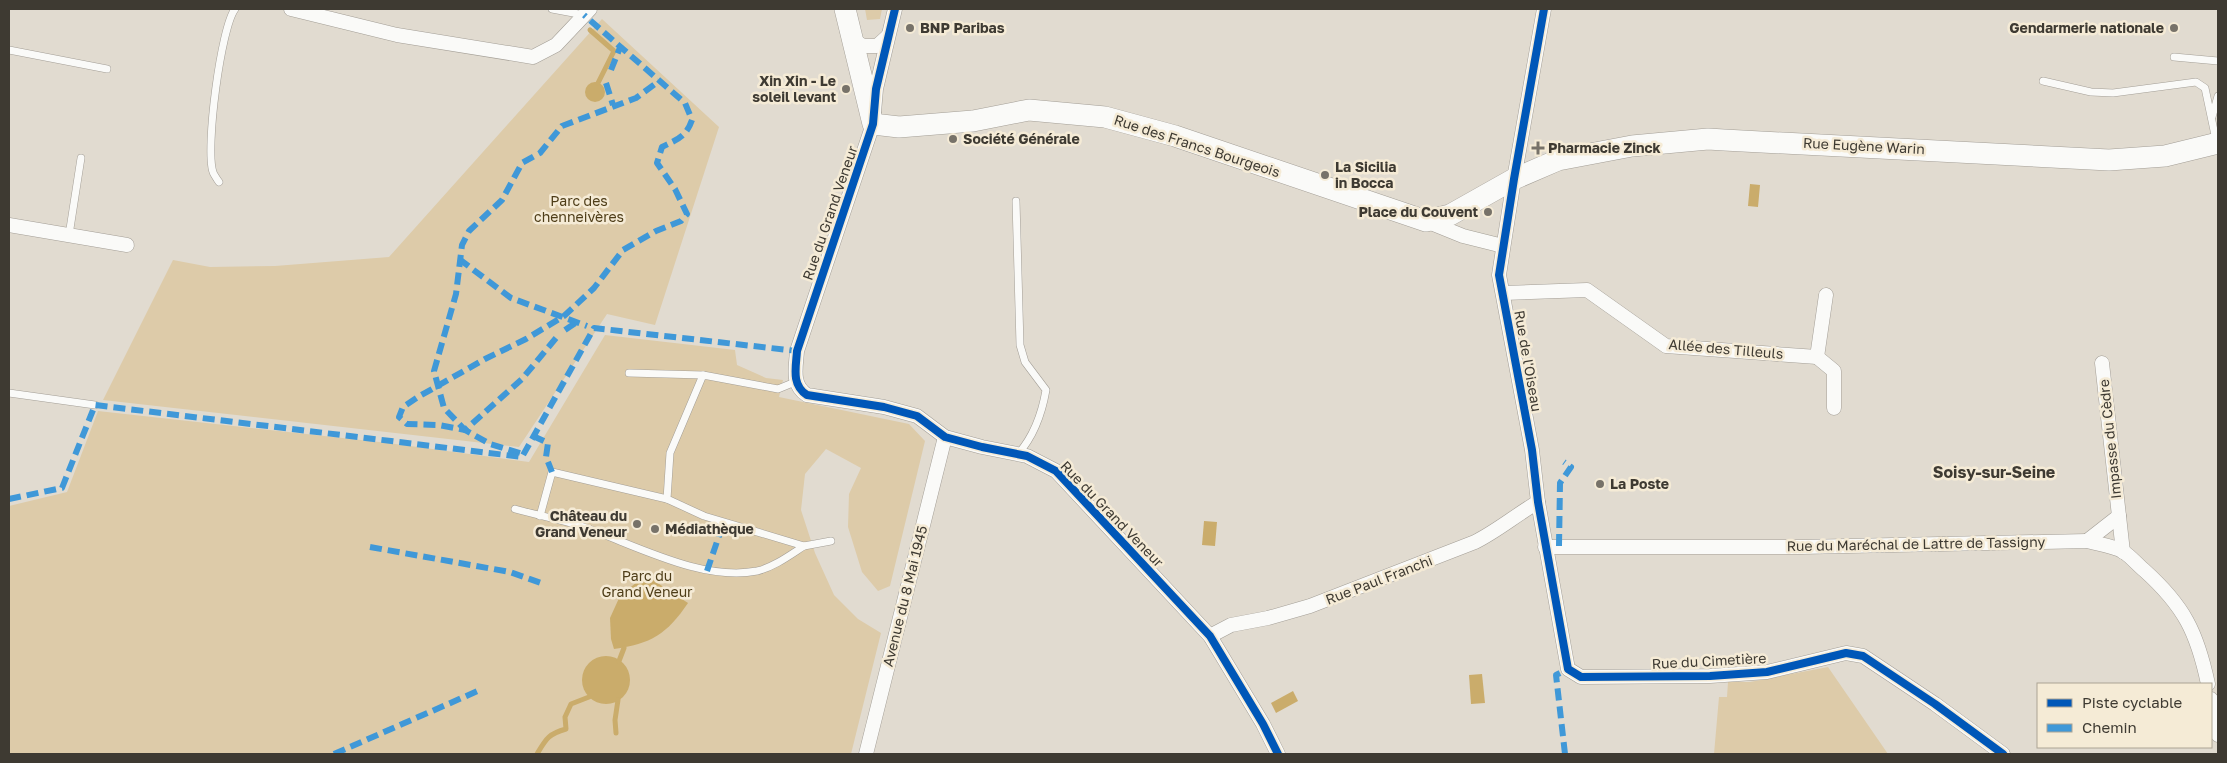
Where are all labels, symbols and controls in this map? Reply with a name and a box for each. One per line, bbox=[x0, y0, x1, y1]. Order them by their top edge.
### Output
place label: BNP Paribas bbox=[920, 19, 1005, 36]
place label: Gendarmerie nationale bbox=[2009, 19, 2164, 36]
marker: BNP Paribas bbox=[904, 22, 916, 34]
marker: Gendarmerie nationale bbox=[2168, 22, 2180, 34]
place label: Xin Xin - Le soleil levant bbox=[752, 72, 836, 105]
marker: Xin Xin - Le soleil levant bbox=[840, 83, 852, 95]
street label: Rue des Francs Bourgeois bbox=[1112, 111, 1282, 180]
place label: Société Générale bbox=[963, 130, 1080, 147]
marker: Société Générale bbox=[947, 133, 959, 145]
street label: Rue Eugène Warin bbox=[1803, 134, 1925, 157]
place label: Pharmacie Zinck bbox=[1548, 139, 1661, 156]
marker: Pharmacie Zinck bbox=[1532, 142, 1544, 154]
street label: Rue du Grand Veneur bbox=[799, 143, 861, 282]
place label: La Sicilia in Bocca bbox=[1335, 158, 1397, 191]
marker: La Sicilia in Bocca bbox=[1319, 169, 1331, 181]
park label: Parc des chenneivères bbox=[534, 192, 624, 225]
place label: Place du Couvent bbox=[1358, 203, 1478, 220]
marker: Place du Couvent bbox=[1482, 206, 1494, 218]
street label: Rue de l'Oiseau bbox=[1511, 309, 1546, 413]
street label: Allée des Tilleuls bbox=[1668, 335, 1784, 362]
street label: Impasse du Cèdre bbox=[2095, 378, 2124, 500]
street label: Rue du Grand Veneur bbox=[1057, 457, 1168, 571]
district label: Soisy-sur-Seine bbox=[1933, 462, 2055, 482]
place label: La Poste bbox=[1610, 475, 1669, 492]
marker: La Poste bbox=[1594, 478, 1606, 490]
place label: Château du Grand Veneur bbox=[535, 507, 628, 540]
marker: Château du Grand Veneur bbox=[631, 518, 643, 530]
place label: Médiathèque bbox=[665, 520, 754, 537]
marker: Médiathèque bbox=[649, 523, 661, 535]
street label: Avenue du 8 Mai 1945 bbox=[879, 524, 930, 668]
street label: Rue du Maréchal de Lattre de Tassigny bbox=[1787, 533, 2046, 554]
street label: Rue Paul Franchi bbox=[1323, 551, 1435, 608]
park label: Parc du Grand Veneur bbox=[601, 567, 693, 600]
street label: Rue du Cimetière bbox=[1651, 649, 1767, 672]
legend bbox=[2037, 683, 2212, 748]
text: Piste cyclable bbox=[2082, 693, 2183, 711]
text: Chemin bbox=[2082, 718, 2137, 736]

